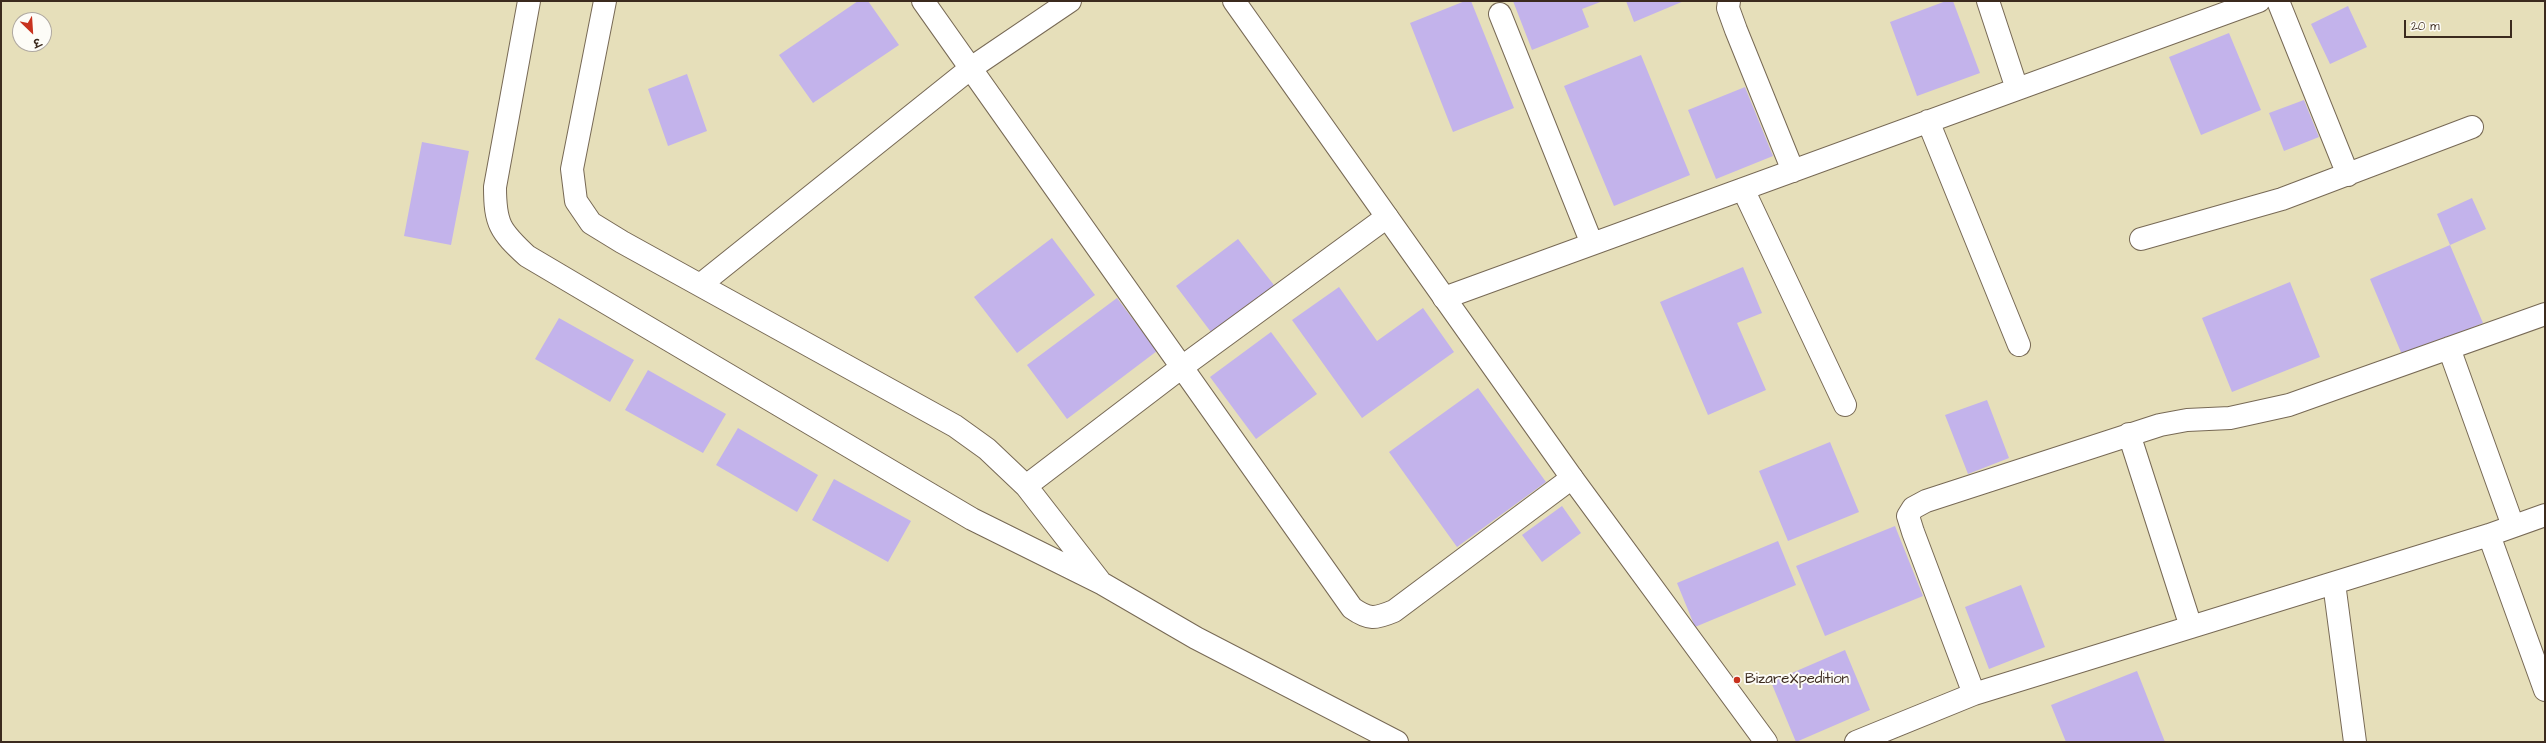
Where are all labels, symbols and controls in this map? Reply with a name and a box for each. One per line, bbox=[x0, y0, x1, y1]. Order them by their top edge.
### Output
north arrow bbox=[12, 12, 52, 52]
scale bar bbox=[2406, 12, 2514, 38]
text: 20 m bbox=[2411, 18, 2440, 35]
text: उ bbox=[30, 34, 43, 51]
place label: BizareXpedition bbox=[1745, 671, 1849, 689]
marker: BizareXpedition bbox=[1732, 675, 1742, 685]

